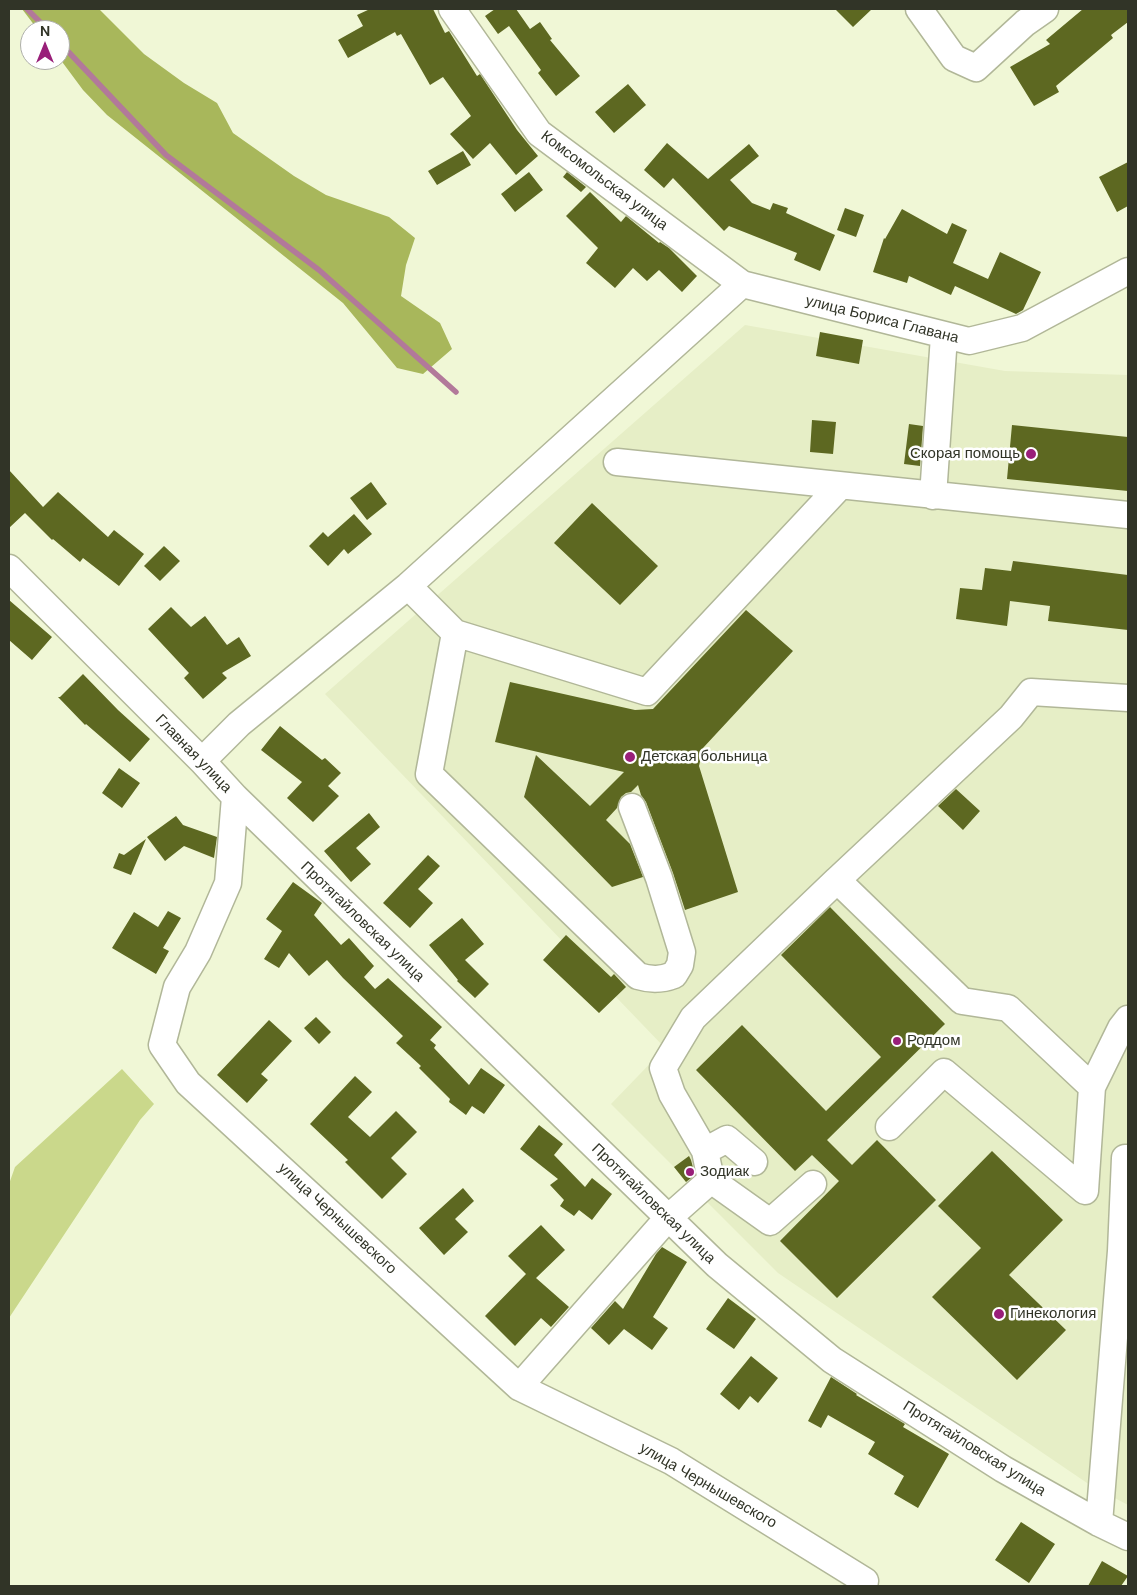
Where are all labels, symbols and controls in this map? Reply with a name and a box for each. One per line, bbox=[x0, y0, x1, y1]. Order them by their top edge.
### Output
north arrow bbox=[20, 20, 70, 70]
text: N bbox=[40, 22, 50, 40]
street label: Комсомольская улица bbox=[537, 127, 671, 235]
street label: улица Бориса Главана bbox=[804, 292, 960, 348]
place label: Скорая помощь bbox=[910, 445, 1020, 463]
marker: Скорая помощь bbox=[1024, 447, 1038, 461]
street label: Главная улица bbox=[151, 711, 235, 797]
place label: Детская больница bbox=[641, 748, 767, 766]
marker: Детская больница bbox=[623, 750, 637, 764]
street label: Протягайловская улица bbox=[296, 858, 428, 986]
place label: Роддом bbox=[907, 1032, 961, 1050]
marker: Роддом bbox=[891, 1035, 903, 1047]
street label: Протягайловская улица bbox=[587, 1140, 719, 1268]
street label: улица Чернышевского bbox=[274, 1159, 400, 1279]
place label: Зодиак bbox=[700, 1163, 749, 1181]
marker: Зодиак bbox=[684, 1166, 696, 1178]
place label: Гинекология bbox=[1010, 1305, 1096, 1323]
marker: Гинекология bbox=[992, 1307, 1006, 1321]
street label: Протягайловская улица bbox=[899, 1398, 1049, 1500]
street label: улица Чернышевского bbox=[636, 1439, 780, 1533]

